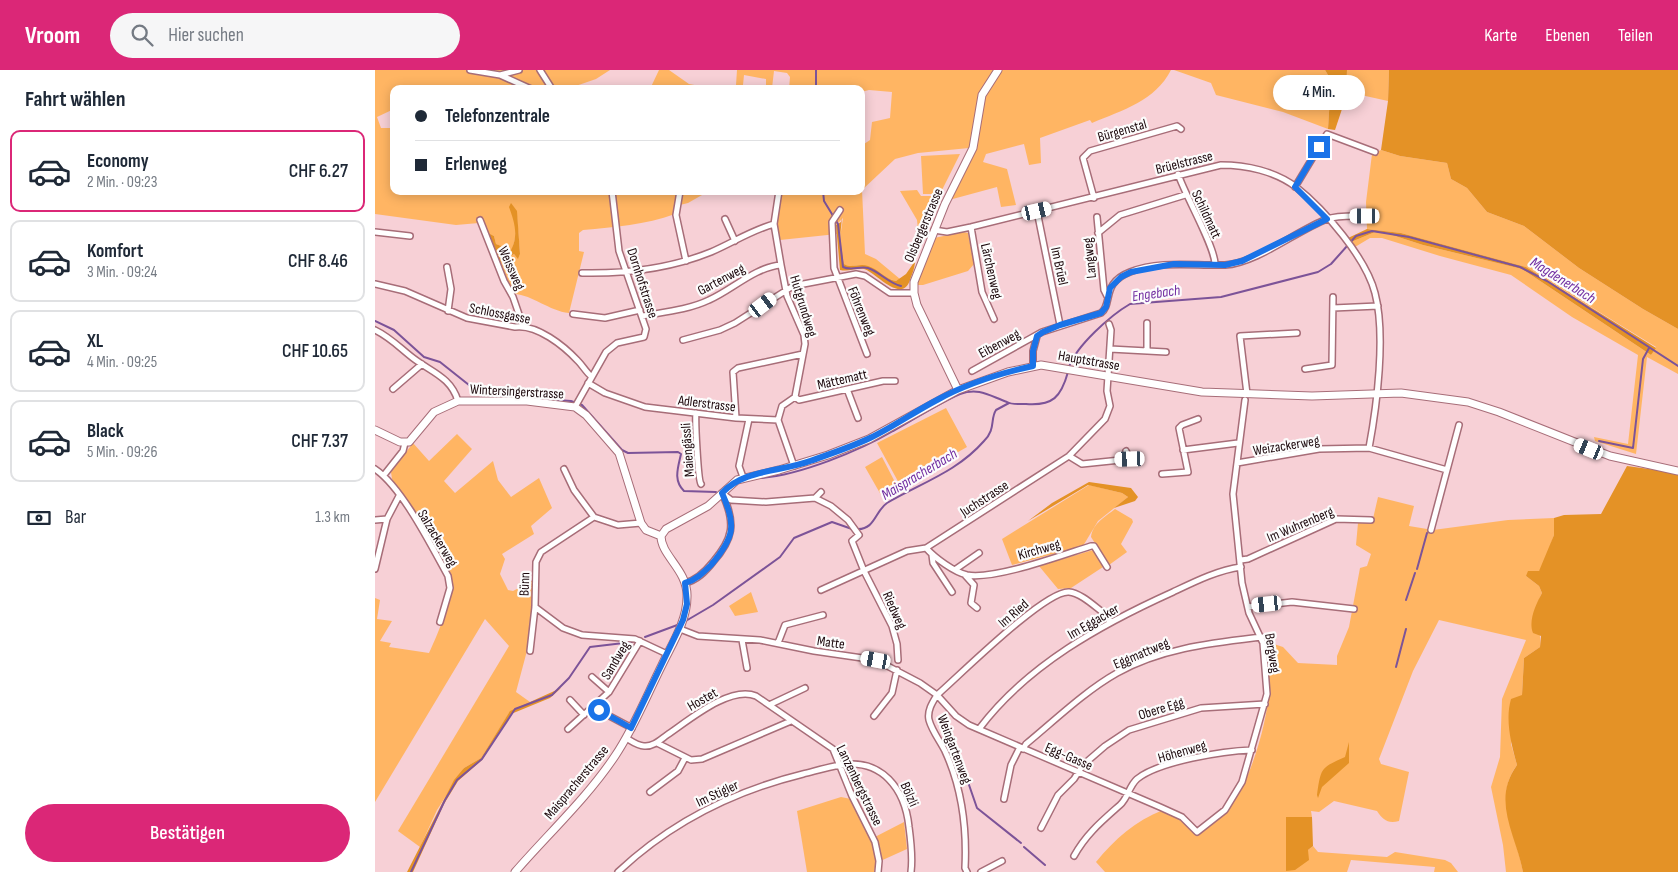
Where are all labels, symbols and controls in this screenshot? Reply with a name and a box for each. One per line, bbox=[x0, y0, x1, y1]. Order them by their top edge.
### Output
search box bbox=[110, 13, 460, 58]
text: Vroom bbox=[25, 21, 80, 50]
icon: search bbox=[128, 21, 156, 49]
text: Hier suchen bbox=[168, 24, 244, 47]
text: Karte bbox=[1484, 25, 1517, 46]
text: Ebenen bbox=[1545, 25, 1590, 46]
text: Teilen bbox=[1618, 25, 1653, 46]
callout: 4 Min. bbox=[1273, 75, 1365, 110]
text: 4 Min. bbox=[1302, 83, 1336, 102]
text: Fahrt wählen bbox=[25, 86, 126, 113]
text: Telefonzentrale bbox=[445, 105, 550, 128]
street label: Bürgenstal bbox=[1096, 115, 1149, 146]
route end bbox=[1308, 136, 1330, 158]
street label: Brüelstrasse bbox=[1154, 147, 1214, 178]
icon: car bbox=[27, 149, 72, 194]
text: Economy bbox=[87, 150, 149, 173]
text: Erlenweg bbox=[445, 153, 507, 176]
text: CHF 6.27 bbox=[289, 160, 348, 183]
text: 2 Min. · 09:23 bbox=[87, 173, 157, 192]
street label: Olsbergerstrasse bbox=[900, 186, 947, 265]
street label: Schildmatt bbox=[1188, 187, 1225, 241]
car bbox=[1020, 200, 1053, 222]
car bbox=[1350, 209, 1380, 224]
street label: Langweg bbox=[1079, 236, 1100, 279]
icon: car bbox=[27, 239, 72, 284]
text: Komfort bbox=[87, 240, 143, 263]
street label: Lärchenweg bbox=[977, 242, 1006, 301]
street label: Weissweg bbox=[494, 244, 529, 293]
street label: Dornhofstrasse bbox=[623, 246, 662, 320]
street label: Im Brüel bbox=[1047, 246, 1072, 287]
text: CHF 8.46 bbox=[288, 250, 348, 273]
water label: Magdenerbach bbox=[1527, 253, 1599, 308]
street label: Gartenweg bbox=[695, 260, 748, 299]
text: 3 Min. · 09:24 bbox=[87, 263, 157, 282]
street label: Hutgrundweg bbox=[786, 273, 821, 339]
water label: Engebach bbox=[1131, 281, 1181, 306]
street label: Föhrenweg bbox=[844, 284, 879, 339]
car bbox=[746, 290, 779, 320]
street label: Schlossgasse bbox=[468, 299, 532, 328]
street label: Eibenweg bbox=[976, 325, 1023, 362]
icon: car bbox=[27, 329, 72, 374]
text: XL bbox=[87, 330, 103, 353]
text: CHF 10.65 bbox=[282, 340, 348, 363]
street label: Hauptstrasse bbox=[1057, 347, 1121, 374]
text: 4 Min. · 09:25 bbox=[87, 353, 157, 372]
street label: Mättematt bbox=[816, 366, 869, 393]
street label: Wintersingerstrasse bbox=[470, 381, 564, 402]
street label: Adlerstrasse bbox=[676, 391, 737, 415]
icon: car bbox=[27, 419, 72, 464]
text: Black bbox=[87, 420, 124, 443]
street label: Maiengässli bbox=[677, 422, 698, 478]
text: CHF 7.37 bbox=[291, 430, 348, 453]
street label: Weizackerweg bbox=[1252, 432, 1321, 459]
car bbox=[1572, 436, 1605, 462]
text: 5 Min. · 09:26 bbox=[87, 443, 157, 462]
water label: Maispracherbach bbox=[878, 444, 961, 505]
car bbox=[1114, 451, 1145, 467]
street label: Juchstrasse bbox=[956, 476, 1012, 521]
street label: Im Wuhrenberg bbox=[1264, 503, 1337, 546]
icon: cash bbox=[25, 504, 53, 532]
text: Bar bbox=[65, 506, 86, 529]
street label: Salzackerweg bbox=[414, 506, 462, 570]
text: 1.3 km bbox=[315, 508, 350, 527]
street label: Kirchweg bbox=[1016, 535, 1063, 564]
street label: Bünn bbox=[516, 572, 533, 596]
street label: Riedweg bbox=[879, 589, 911, 632]
car bbox=[1251, 595, 1282, 613]
street label: Im Ried bbox=[995, 596, 1032, 631]
street label: Im Eggacker bbox=[1065, 600, 1122, 643]
street label: Matte bbox=[816, 632, 846, 653]
street label: Bergweg bbox=[1261, 632, 1284, 675]
street label: Eggmattweg bbox=[1111, 634, 1172, 673]
street label: Sandweg bbox=[597, 637, 634, 683]
car bbox=[859, 650, 892, 670]
street label: Hostet bbox=[684, 684, 720, 715]
street label: Obere Egg bbox=[1136, 693, 1186, 723]
route start bbox=[588, 699, 610, 721]
street label: Weingartenweg bbox=[934, 712, 976, 787]
street label: Höhenweg bbox=[1156, 736, 1209, 766]
street label: Egg-Gasse bbox=[1042, 739, 1095, 774]
street label: Maispracherstrasse bbox=[541, 742, 612, 823]
street label: Lanzenbergstrasse bbox=[833, 742, 886, 828]
street label: Im Stigler bbox=[693, 776, 741, 811]
street label: Bölzli bbox=[897, 779, 922, 809]
button: Bestätigen bbox=[25, 804, 350, 862]

